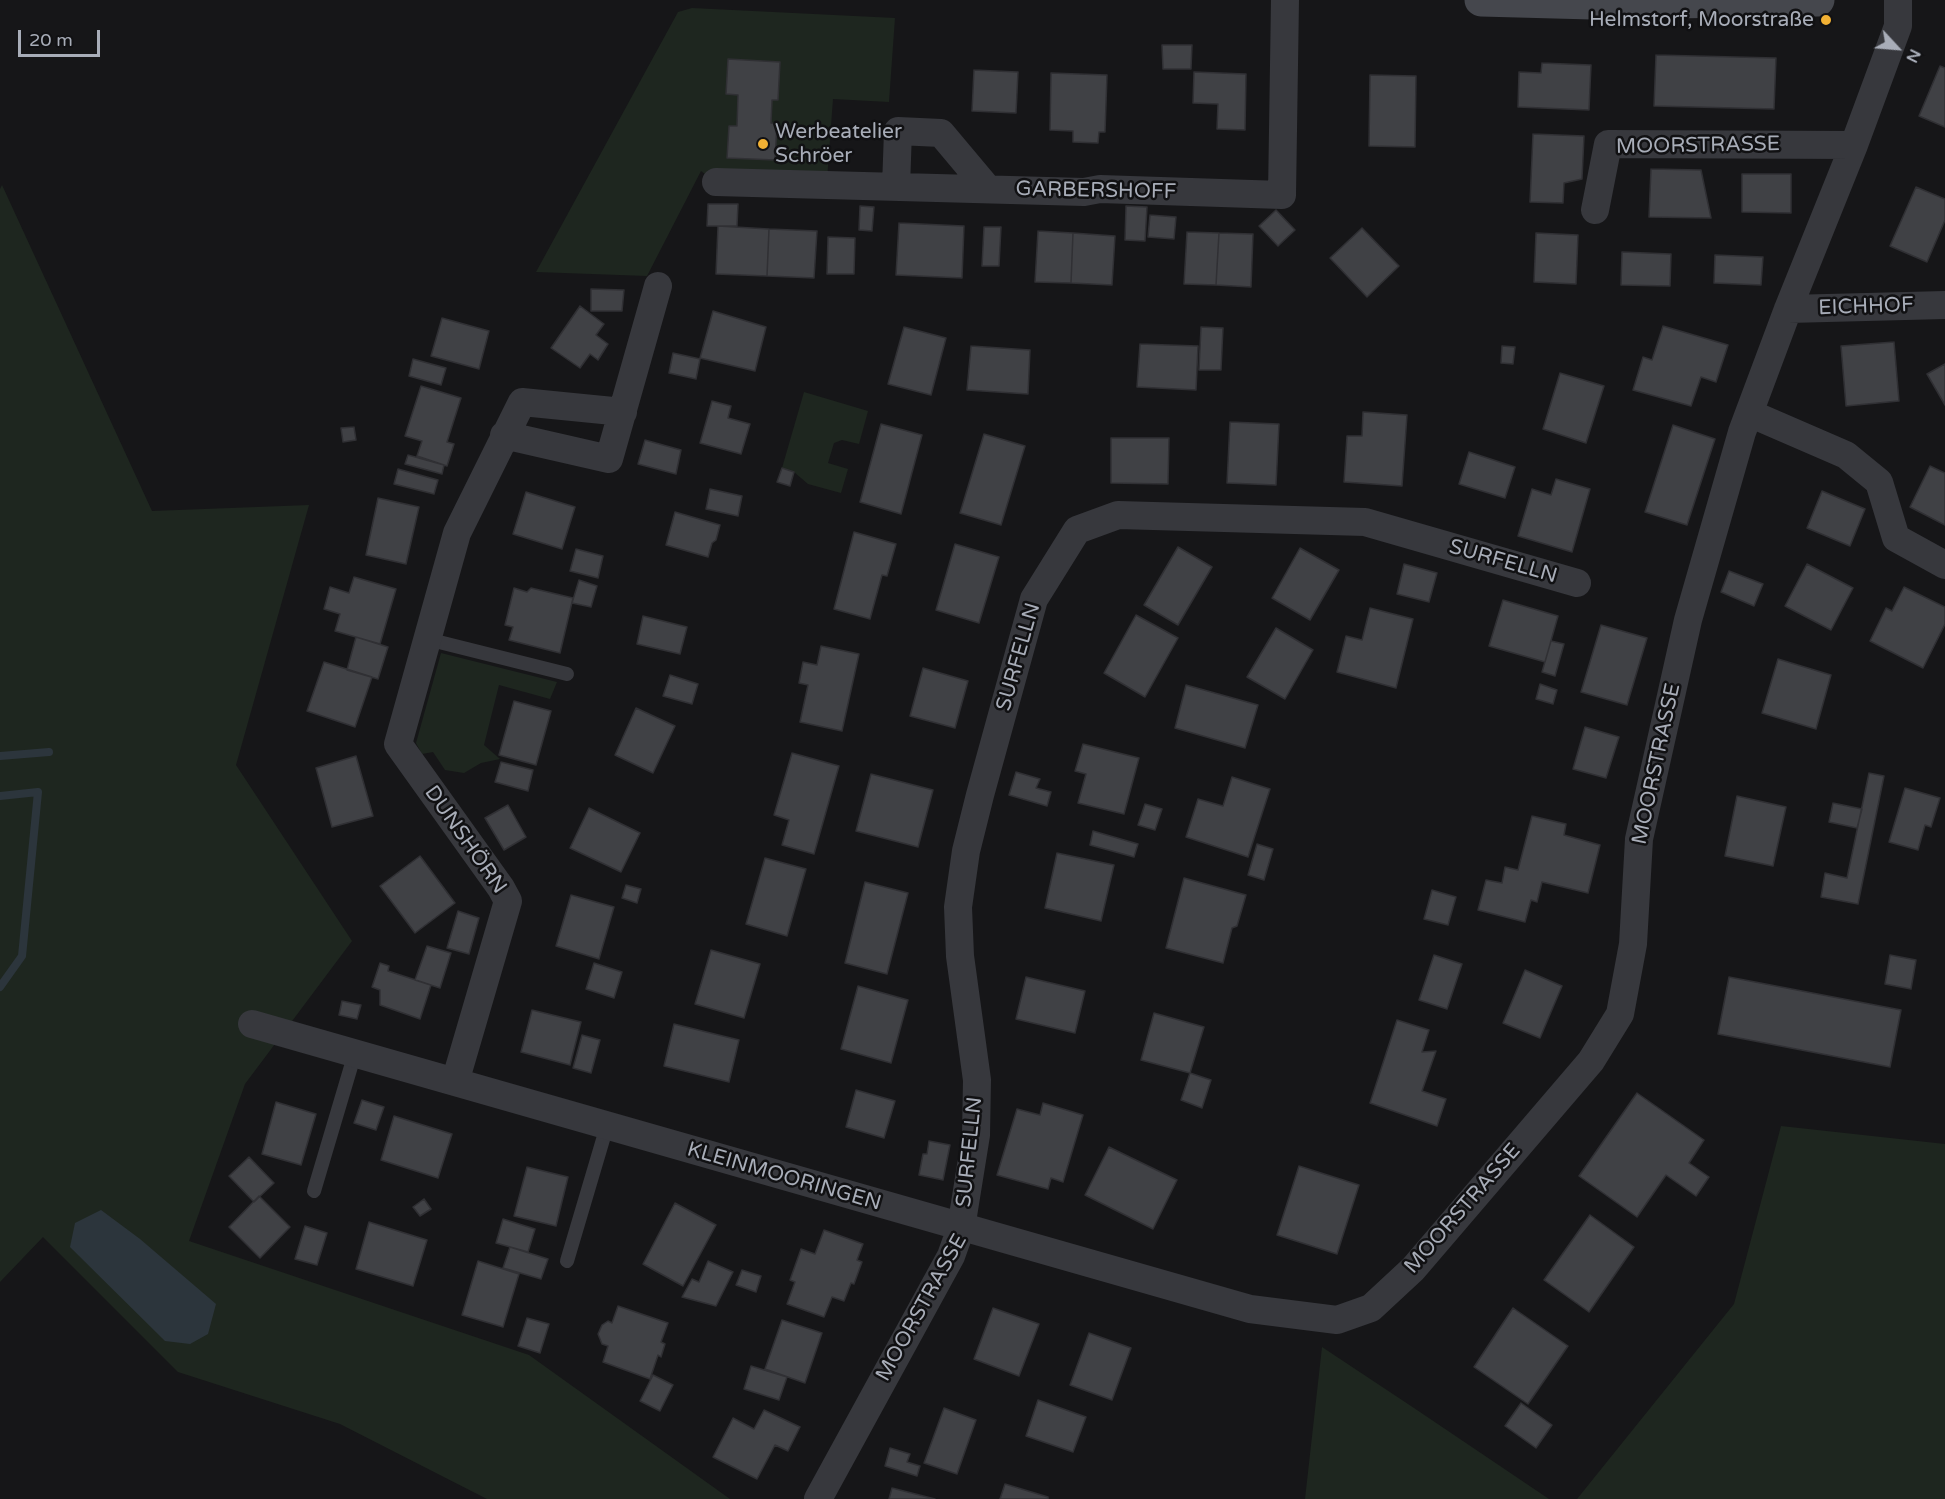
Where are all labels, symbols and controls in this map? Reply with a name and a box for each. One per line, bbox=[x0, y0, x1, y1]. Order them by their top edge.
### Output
place label: Helmstorf, Moorstraße bbox=[1589, 7, 1814, 33]
marker: Helmstorf, Moorstraße bbox=[1819, 13, 1833, 27]
scale bar bbox=[21, 18, 104, 56]
north arrow bbox=[1867, 18, 1927, 78]
text: 20 m bbox=[29, 29, 73, 51]
text: N bbox=[1901, 46, 1925, 66]
place label: Werbeatelier Schröer bbox=[775, 119, 902, 169]
street label: MOORSTRASSE bbox=[1616, 132, 1780, 160]
marker: Werbeatelier Schröer bbox=[756, 137, 770, 151]
street label: GARBERSHOFF bbox=[1015, 177, 1177, 205]
street label: EICHHOF bbox=[1818, 293, 1914, 321]
street label: SURFELLN bbox=[1446, 535, 1560, 589]
street label: SURFELLN bbox=[992, 600, 1046, 714]
street label: MOORSTRASSE bbox=[1628, 681, 1686, 847]
street label: DUNSHÖRN bbox=[418, 781, 512, 899]
street label: SURFELLN bbox=[952, 1095, 988, 1209]
street label: KLEINMOORINGEN bbox=[684, 1137, 884, 1217]
street label: MOORSTRASSE bbox=[1400, 1139, 1526, 1279]
street label: MOORSTRASSE bbox=[871, 1230, 973, 1386]

